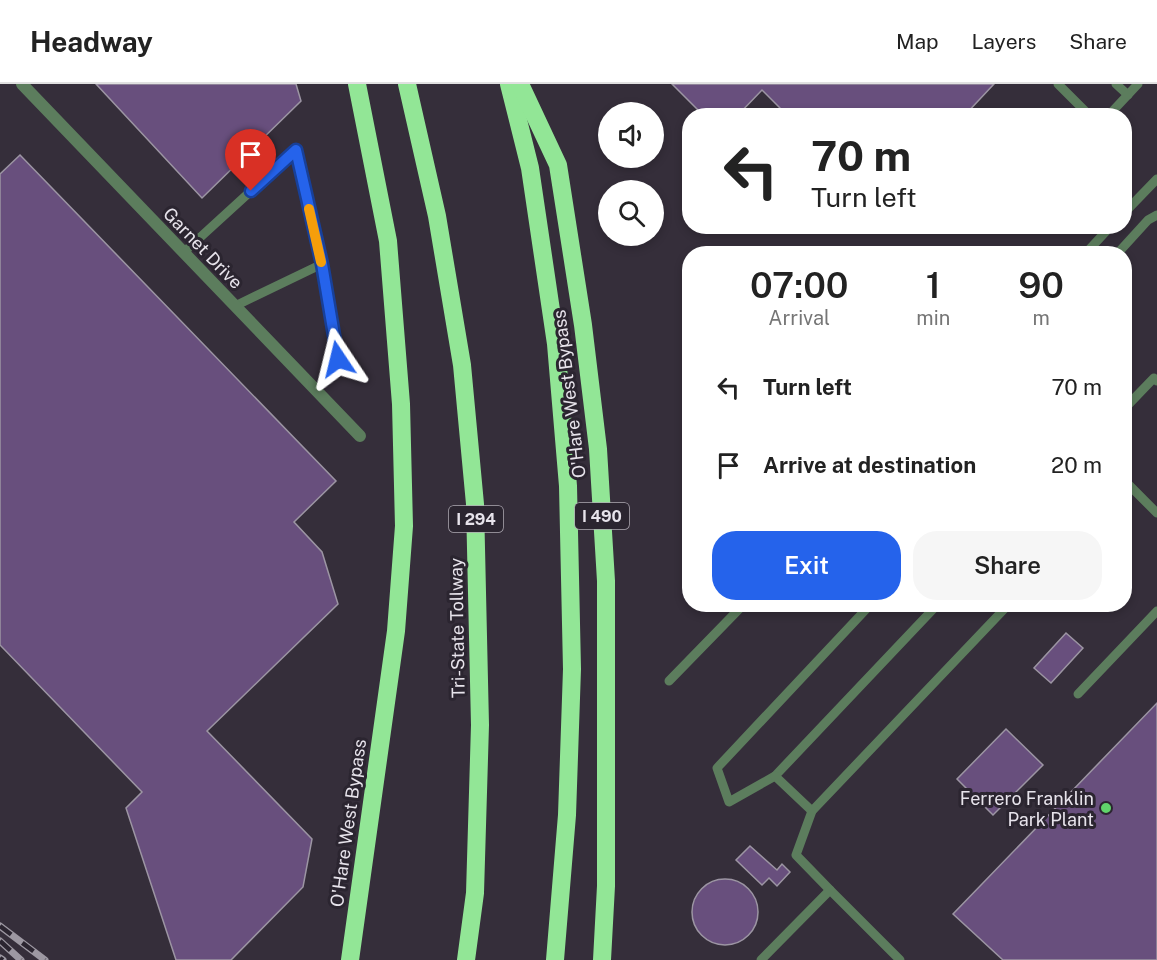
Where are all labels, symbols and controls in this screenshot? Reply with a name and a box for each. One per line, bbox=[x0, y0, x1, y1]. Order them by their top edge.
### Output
text: Headway bbox=[30, 25, 153, 58]
text: Map bbox=[896, 29, 939, 54]
text: Layers bbox=[972, 29, 1036, 54]
text: Share bbox=[1069, 29, 1127, 54]
map controls bbox=[598, 102, 664, 246]
button: sound bbox=[598, 102, 664, 168]
pin bbox=[225, 129, 276, 191]
text: 70 m bbox=[811, 131, 911, 180]
icon: left bbox=[712, 132, 790, 210]
icon: arrive bbox=[234, 138, 267, 171]
button: search bbox=[598, 180, 664, 246]
text: Turn left bbox=[811, 181, 917, 213]
street label: Garnet Drive bbox=[159, 203, 247, 293]
text: 07:00 bbox=[750, 264, 848, 306]
text: 1 bbox=[926, 264, 941, 306]
text: 90 bbox=[1018, 264, 1064, 306]
text: Arrival bbox=[768, 306, 830, 330]
text: min bbox=[916, 306, 950, 330]
text: m bbox=[1032, 306, 1050, 330]
street label: O'Hare West Bypass bbox=[548, 309, 590, 479]
position arrow bbox=[306, 327, 370, 391]
icon: left bbox=[712, 371, 745, 404]
text: Turn left bbox=[763, 374, 852, 400]
text: 70 m bbox=[1051, 374, 1102, 400]
icon: arrive bbox=[712, 449, 745, 482]
text: Arrive at destination bbox=[763, 452, 976, 478]
text: 20 m bbox=[1051, 452, 1102, 478]
road number: I 490 bbox=[575, 503, 629, 529]
road number: I 294 bbox=[449, 506, 503, 532]
button: Exit bbox=[712, 531, 901, 600]
button: Share bbox=[913, 531, 1102, 600]
street label: Tri-State Tollway bbox=[445, 557, 469, 698]
street label: O'Hare West Bypass bbox=[326, 738, 370, 908]
place label: Ferrero Franklin Park Plant bbox=[960, 788, 1094, 830]
marker: Ferrero Franklin Park Plant bbox=[1099, 801, 1113, 815]

